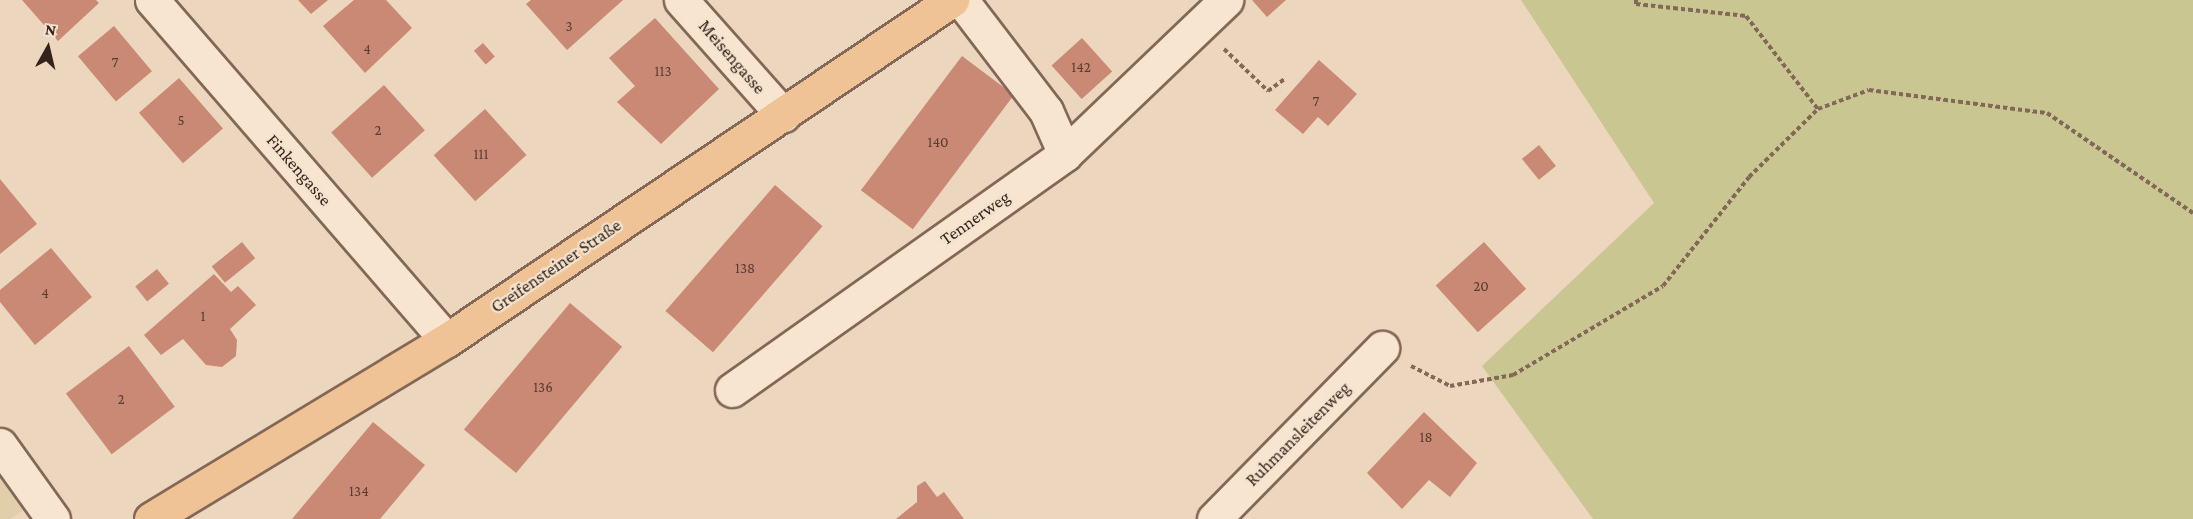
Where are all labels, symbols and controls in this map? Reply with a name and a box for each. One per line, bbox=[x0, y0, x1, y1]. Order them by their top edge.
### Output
street label: Meisengasse bbox=[694, 16, 770, 98]
north arrow bbox=[18, 18, 78, 78]
house number: 3 bbox=[565, 18, 573, 36]
text: N bbox=[44, 21, 57, 39]
house number: 4 bbox=[363, 41, 371, 59]
house number: 7 bbox=[112, 54, 118, 72]
house number: 142 bbox=[1071, 59, 1091, 77]
house number: 113 bbox=[654, 63, 672, 81]
house number: 7 bbox=[1313, 93, 1319, 111]
house number: 5 bbox=[177, 112, 185, 130]
house number: 2 bbox=[374, 122, 382, 140]
street label: Finkengasse bbox=[262, 130, 336, 210]
house number: 140 bbox=[927, 134, 949, 152]
house number: 111 bbox=[474, 146, 488, 164]
street label: Tennerweg bbox=[936, 186, 1014, 250]
street label: Greifensteiner Straße bbox=[487, 214, 625, 318]
house number: 138 bbox=[735, 260, 755, 278]
house number: 20 bbox=[1473, 278, 1489, 296]
house number: 4 bbox=[41, 285, 49, 303]
house number: 1 bbox=[201, 308, 205, 326]
street label: Ruhmansleitenweg bbox=[1241, 377, 1355, 491]
house number: 136 bbox=[533, 379, 553, 397]
house number: 2 bbox=[117, 391, 125, 409]
house number: 18 bbox=[1419, 429, 1433, 447]
house number: 134 bbox=[349, 483, 369, 501]

